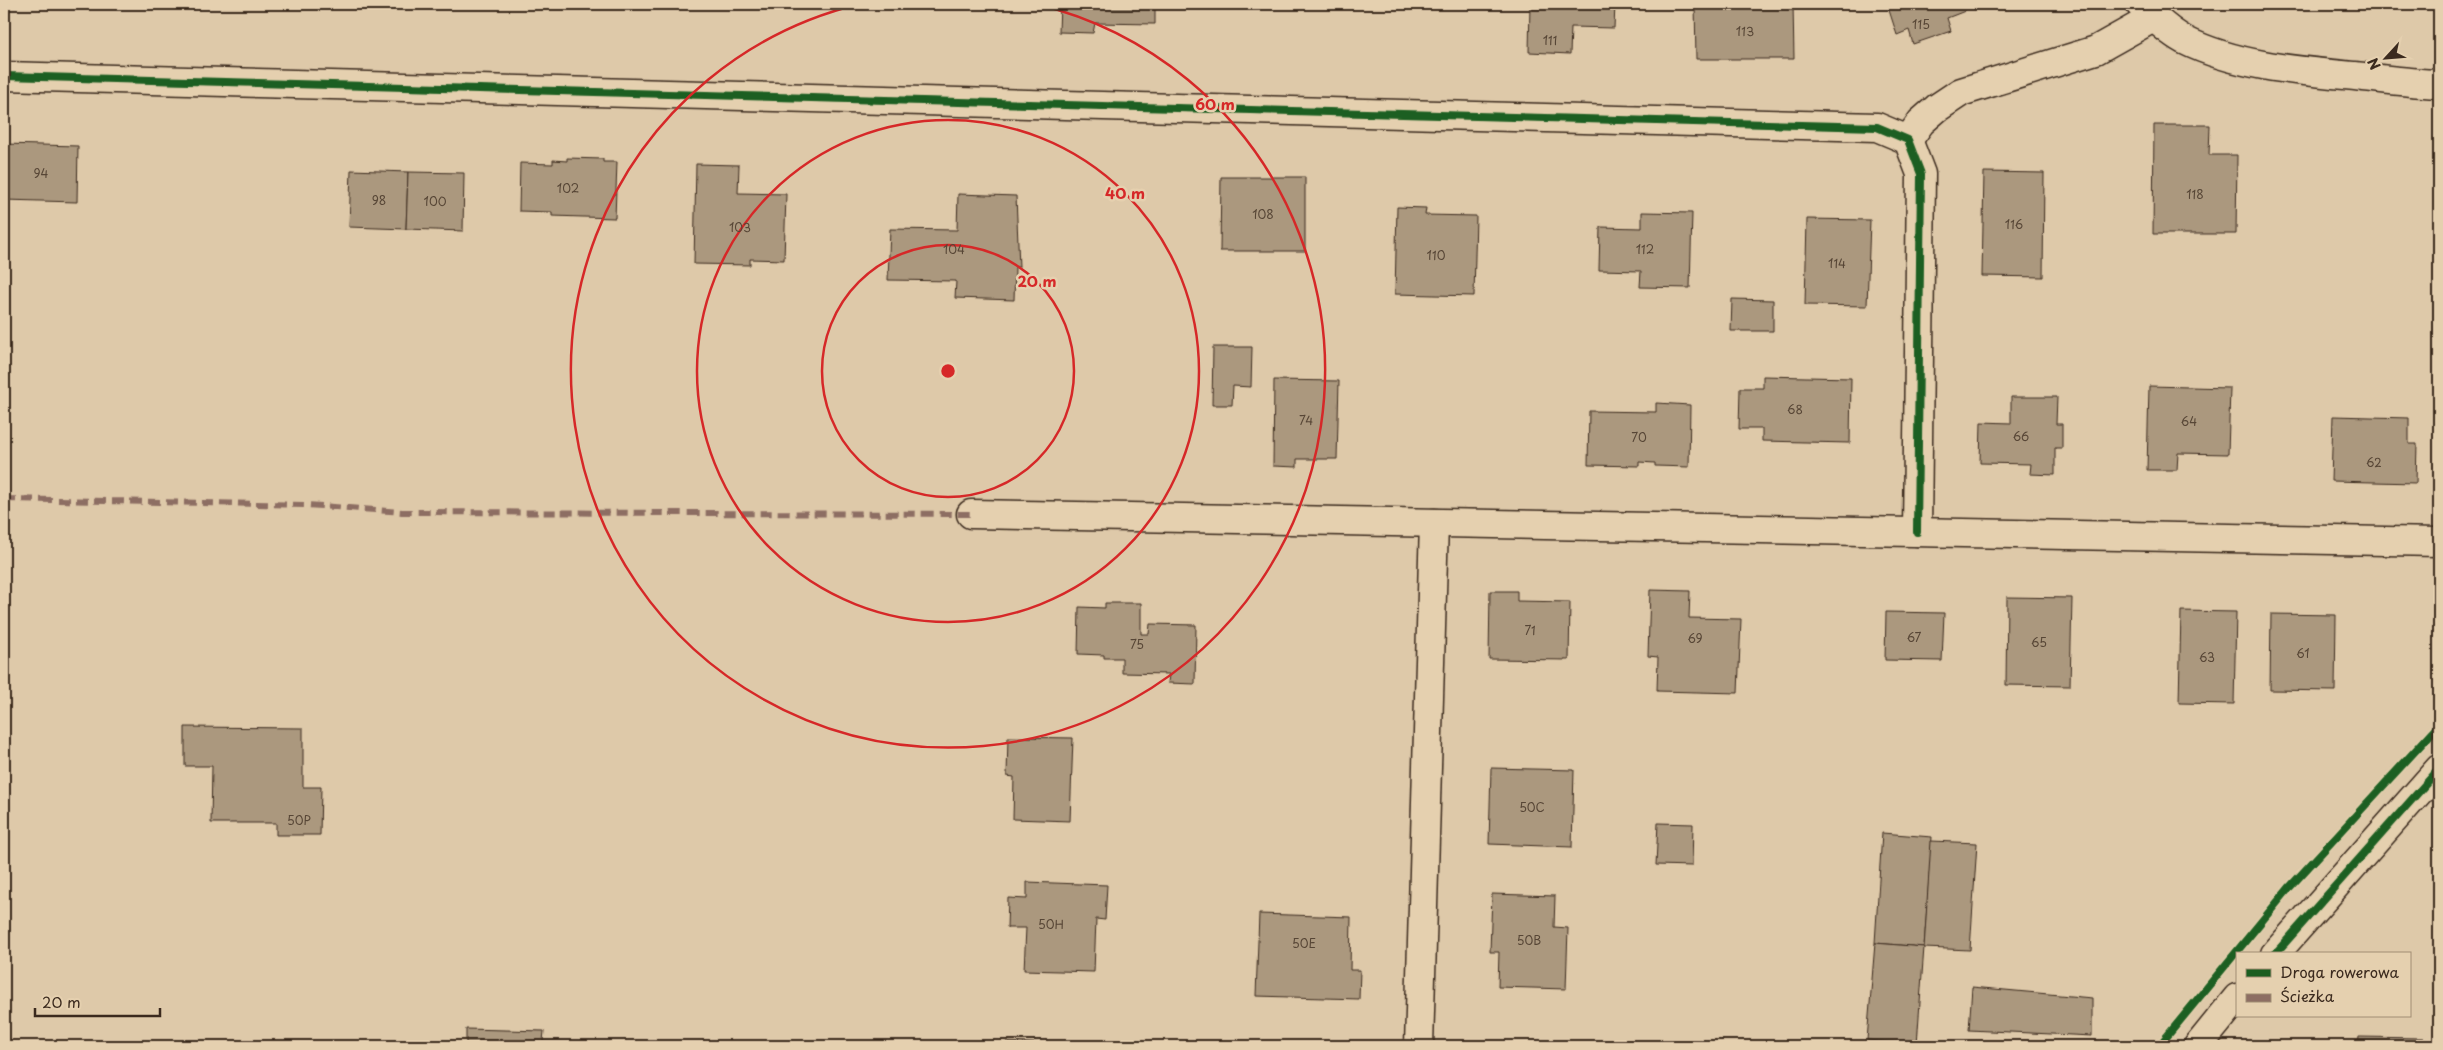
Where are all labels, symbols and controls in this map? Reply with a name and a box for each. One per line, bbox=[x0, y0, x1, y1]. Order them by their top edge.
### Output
house number: 115 bbox=[1912, 15, 1930, 33]
house number: 113 bbox=[1736, 22, 1754, 40]
house number: 111 bbox=[1543, 31, 1557, 49]
north arrow bbox=[2360, 32, 2410, 82]
text: N bbox=[2362, 54, 2386, 74]
text: 60 m bbox=[1195, 92, 1235, 115]
house number: 94 bbox=[34, 164, 49, 182]
house number: 102 bbox=[557, 179, 579, 197]
text: 40 m bbox=[1105, 181, 1145, 204]
house number: 118 bbox=[2186, 185, 2204, 203]
house number: 98 bbox=[372, 191, 386, 209]
house number: 100 bbox=[424, 192, 447, 210]
house number: 108 bbox=[1252, 205, 1274, 223]
house number: 116 bbox=[2005, 215, 2023, 233]
house number: 103 bbox=[729, 218, 751, 236]
house number: 104 bbox=[943, 240, 965, 258]
house number: 112 bbox=[1636, 240, 1654, 258]
house number: 110 bbox=[1427, 246, 1446, 264]
house number: 114 bbox=[1828, 254, 1846, 272]
text: 20 m bbox=[1018, 269, 1056, 292]
centre of rings bbox=[939, 362, 957, 380]
house number: 68 bbox=[1787, 400, 1803, 418]
house number: 74 bbox=[1299, 411, 1313, 429]
house number: 64 bbox=[2181, 412, 2197, 430]
house number: 66 bbox=[2013, 427, 2029, 445]
house number: 70 bbox=[1631, 428, 1647, 446]
house number: 62 bbox=[2366, 453, 2382, 471]
house number: 71 bbox=[1524, 621, 1536, 639]
house number: 67 bbox=[1907, 628, 1922, 646]
house number: 69 bbox=[1687, 629, 1703, 647]
house number: 65 bbox=[2031, 633, 2047, 651]
house number: 75 bbox=[1130, 635, 1144, 653]
house number: 61 bbox=[2296, 644, 2310, 662]
house number: 63 bbox=[2199, 648, 2215, 666]
house number: 50C bbox=[1519, 798, 1545, 816]
house number: 50P bbox=[287, 811, 311, 829]
house number: 50H bbox=[1038, 915, 1064, 933]
house number: 50B bbox=[1517, 931, 1541, 949]
house number: 50E bbox=[1292, 934, 1316, 952]
legend bbox=[2236, 952, 2410, 1018]
text: Droga rowerowa bbox=[2280, 960, 2399, 983]
text: Ścieżka bbox=[2280, 984, 2335, 1007]
scale bar bbox=[35, 985, 160, 1017]
text: 20 m bbox=[42, 990, 81, 1013]

